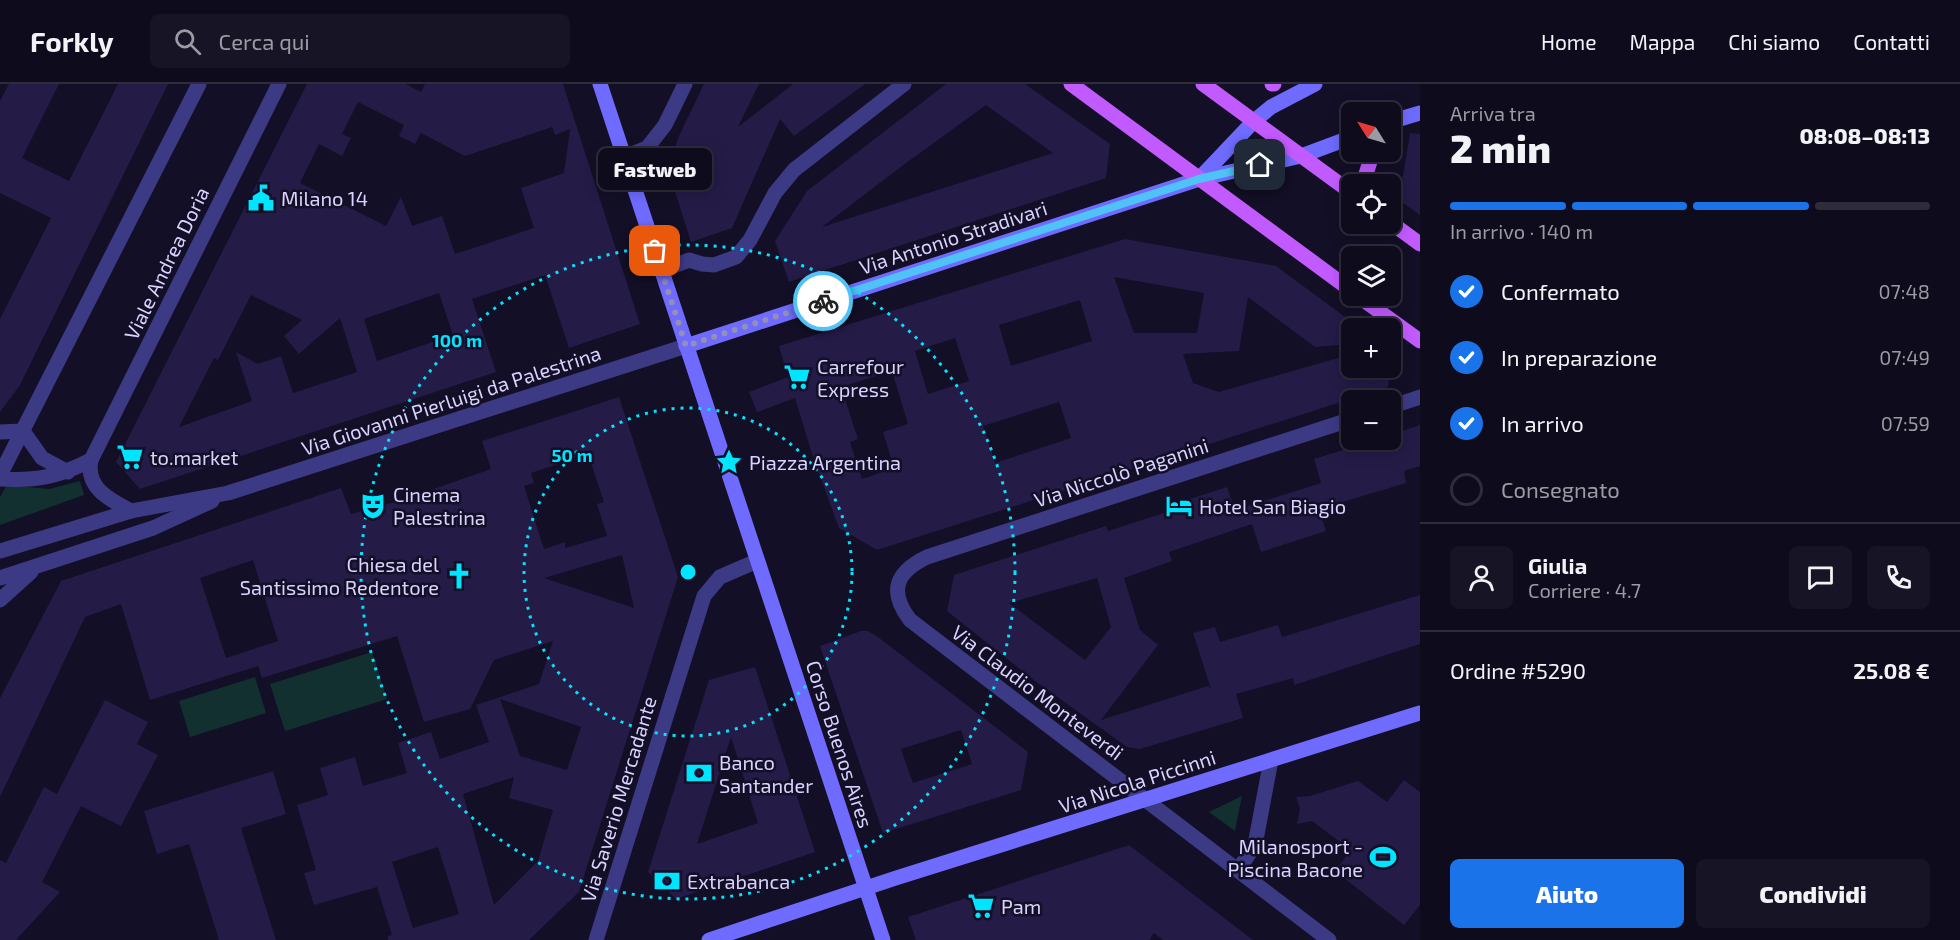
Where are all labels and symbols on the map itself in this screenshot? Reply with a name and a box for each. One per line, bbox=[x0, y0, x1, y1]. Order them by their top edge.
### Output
north arrow bbox=[1341, 102, 1401, 162]
pin bbox=[1234, 139, 1285, 190]
callout: Fastweb bbox=[598, 149, 712, 191]
street label: Viale Andrea Doria bbox=[119, 183, 213, 343]
public building icon: Milano 14 bbox=[246, 183, 276, 213]
place label: Milano 14 bbox=[281, 186, 368, 210]
street label: Via Antonio Stradivari bbox=[856, 195, 1050, 279]
pin bbox=[629, 225, 680, 276]
courier bbox=[793, 271, 853, 331]
text: 100 m bbox=[432, 329, 482, 351]
street label: Via Giovanni Pierluigi da Palestrina bbox=[298, 340, 604, 460]
place label: Carrefour Express bbox=[817, 354, 904, 401]
supermarket icon: Carrefour Express bbox=[782, 362, 812, 392]
street label: Via Niccolò Paganini bbox=[1031, 432, 1211, 512]
supermarket icon: to.market bbox=[115, 442, 145, 472]
text: 50 m bbox=[551, 444, 593, 466]
place label: to.market bbox=[150, 445, 239, 469]
place icon: Piazza Argentina bbox=[714, 447, 744, 477]
place label: Piazza Argentina bbox=[749, 450, 901, 474]
place label: Cinema Palestrina bbox=[393, 482, 486, 529]
theatre icon: Cinema Palestrina bbox=[358, 491, 388, 521]
hotel icon: Hotel San Biagio bbox=[1164, 491, 1194, 521]
place label: Hotel San Biagio bbox=[1199, 494, 1346, 518]
place label: Chiesa del Santissimo Redentore bbox=[240, 552, 439, 599]
church icon: Chiesa del Santissimo Redentore bbox=[444, 561, 474, 591]
centre of rings bbox=[678, 562, 698, 582]
street label: Via Claudio Monteverdi bbox=[947, 620, 1129, 764]
street label: Corso Buenos Aires bbox=[802, 657, 878, 831]
street label: Via Saverio Mercadante bbox=[575, 693, 661, 905]
street label: Via Nicola Piccinni bbox=[1056, 744, 1218, 818]
place label: Banco Santander bbox=[719, 750, 813, 797]
bank icon: Banco Santander bbox=[684, 758, 714, 788]
place label: Milanosport - Piscina Bacone bbox=[1228, 834, 1363, 881]
sports icon: Milanosport - Piscina Bacone bbox=[1368, 842, 1398, 872]
bank icon: Extrabanca bbox=[652, 866, 682, 896]
place label: Extrabanca bbox=[687, 869, 790, 893]
supermarket icon: Pam bbox=[966, 891, 996, 921]
place label: Pam bbox=[1001, 894, 1041, 918]

